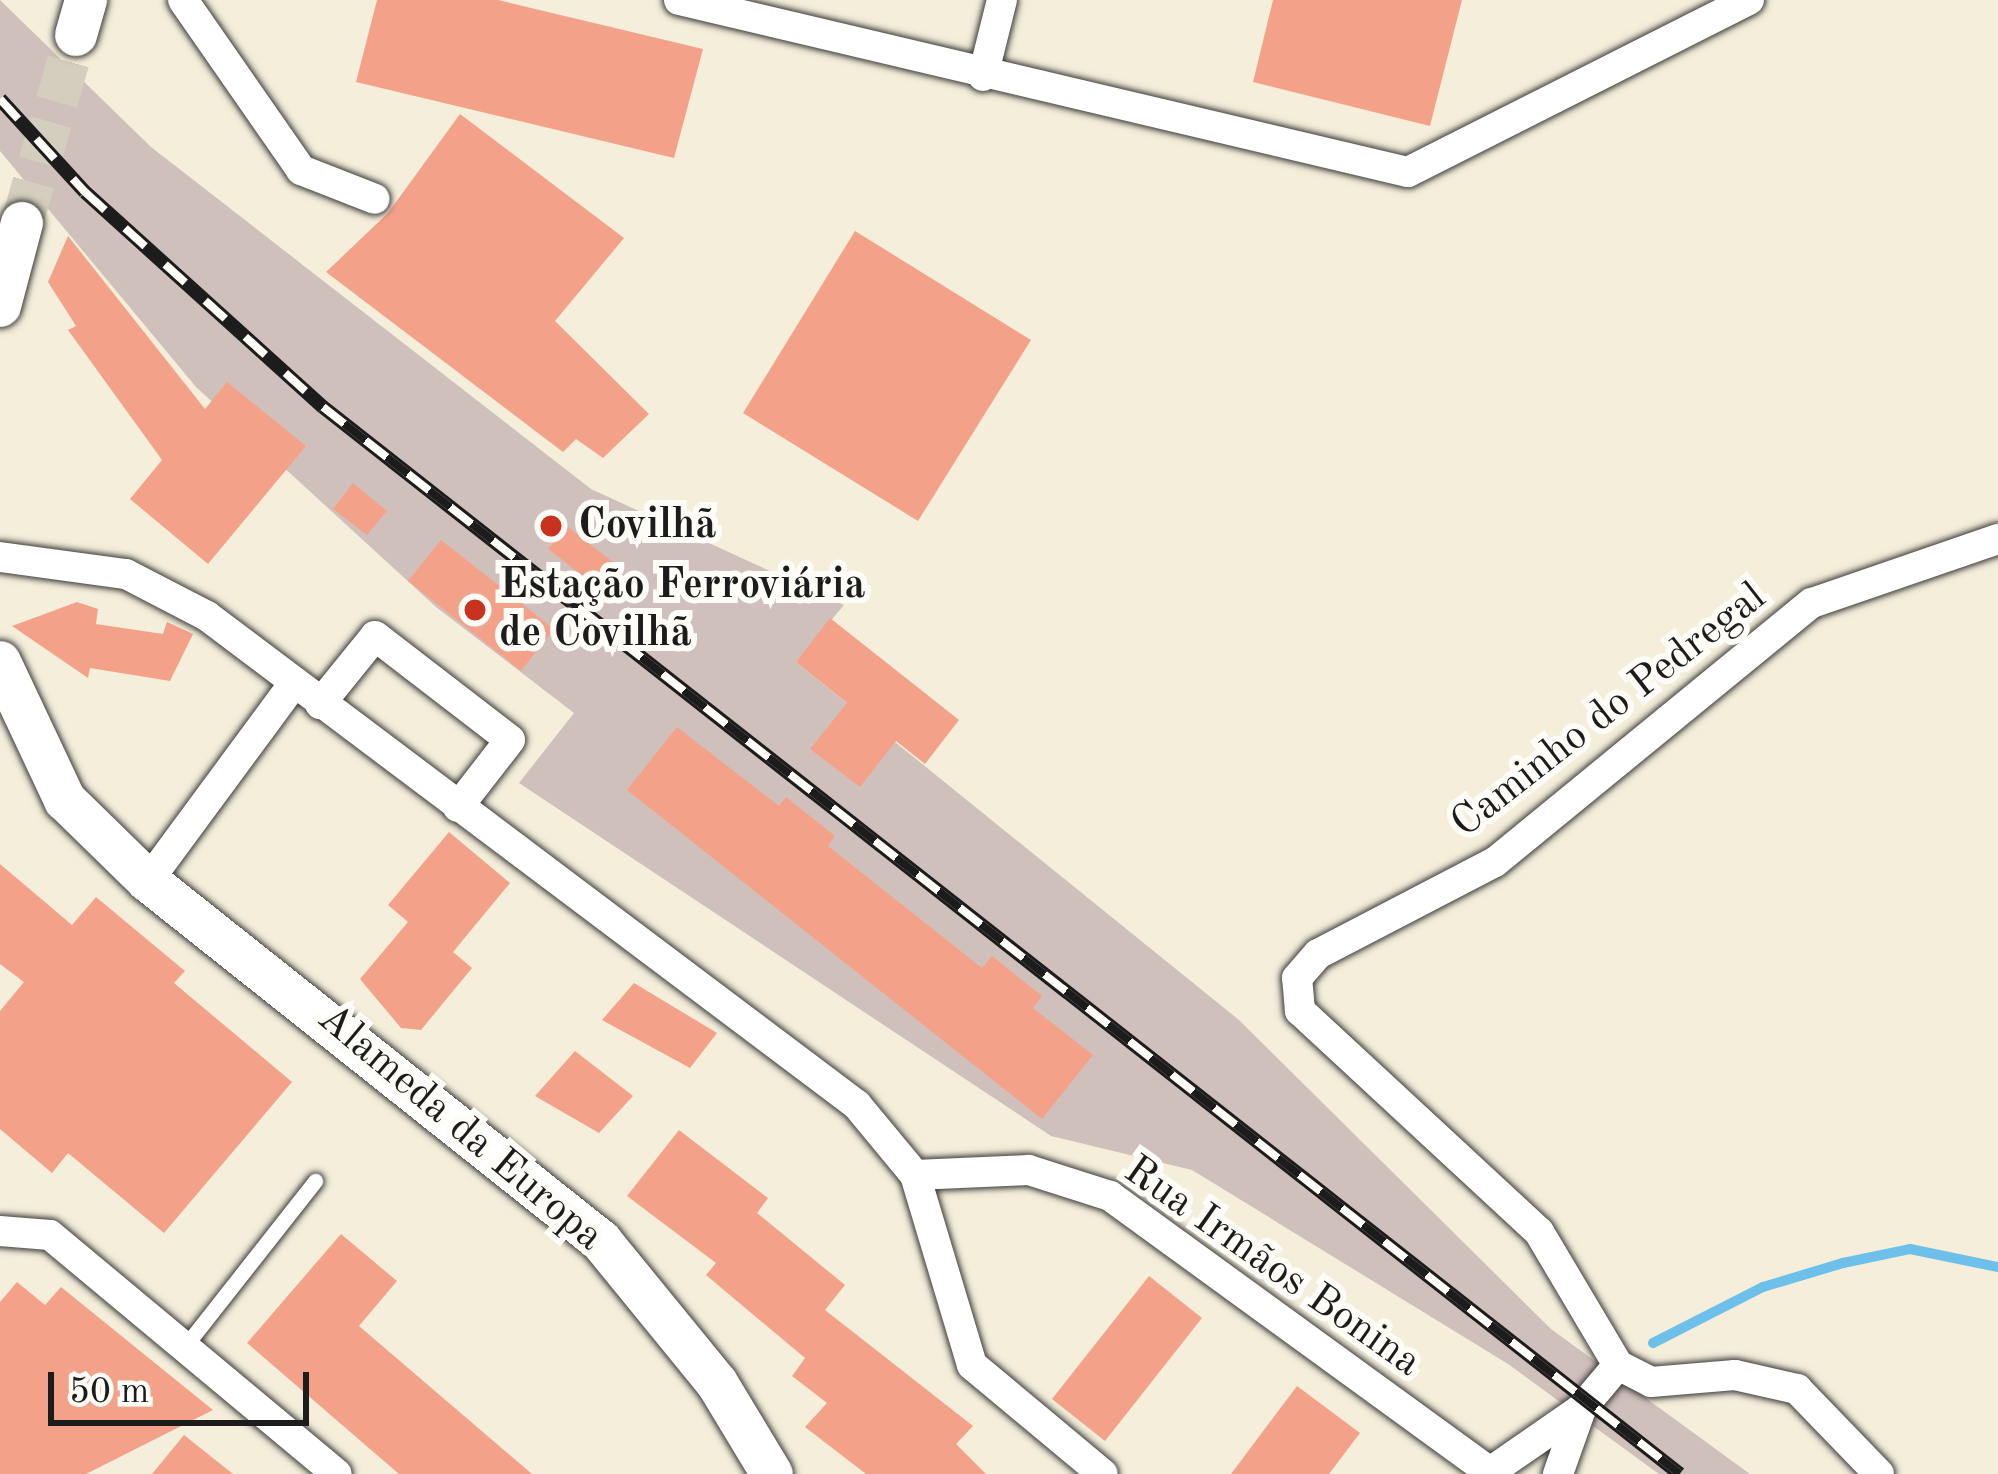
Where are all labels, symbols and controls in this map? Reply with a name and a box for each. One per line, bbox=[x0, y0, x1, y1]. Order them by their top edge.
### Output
place label: Covilhã bbox=[578, 501, 717, 551]
marker: Covilhã bbox=[535, 510, 567, 542]
place label: Estação Ferroviária de Covilhã bbox=[499, 561, 866, 660]
street label: Caminho do Pedregal bbox=[1442, 573, 1776, 849]
marker: Estação Ferroviária de Covilhã bbox=[462, 597, 488, 623]
street label: Alameda da Europa bbox=[307, 994, 613, 1262]
street label: Rua Irmãos Bonina bbox=[1114, 1146, 1430, 1388]
scale bar bbox=[54, 1348, 315, 1422]
text: 50 m bbox=[69, 1375, 149, 1411]

